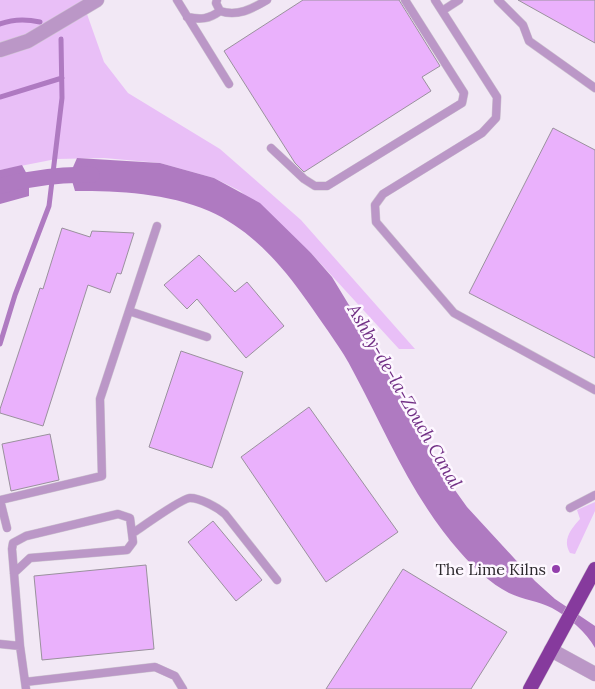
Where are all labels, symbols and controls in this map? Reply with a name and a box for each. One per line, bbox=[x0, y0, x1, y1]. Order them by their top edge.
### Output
water label: Ashby-de-la-Zouch Canal bbox=[342, 299, 467, 492]
place label: The Lime Kilns bbox=[435, 559, 546, 579]
marker: The Lime Kilns bbox=[550, 563, 562, 575]

